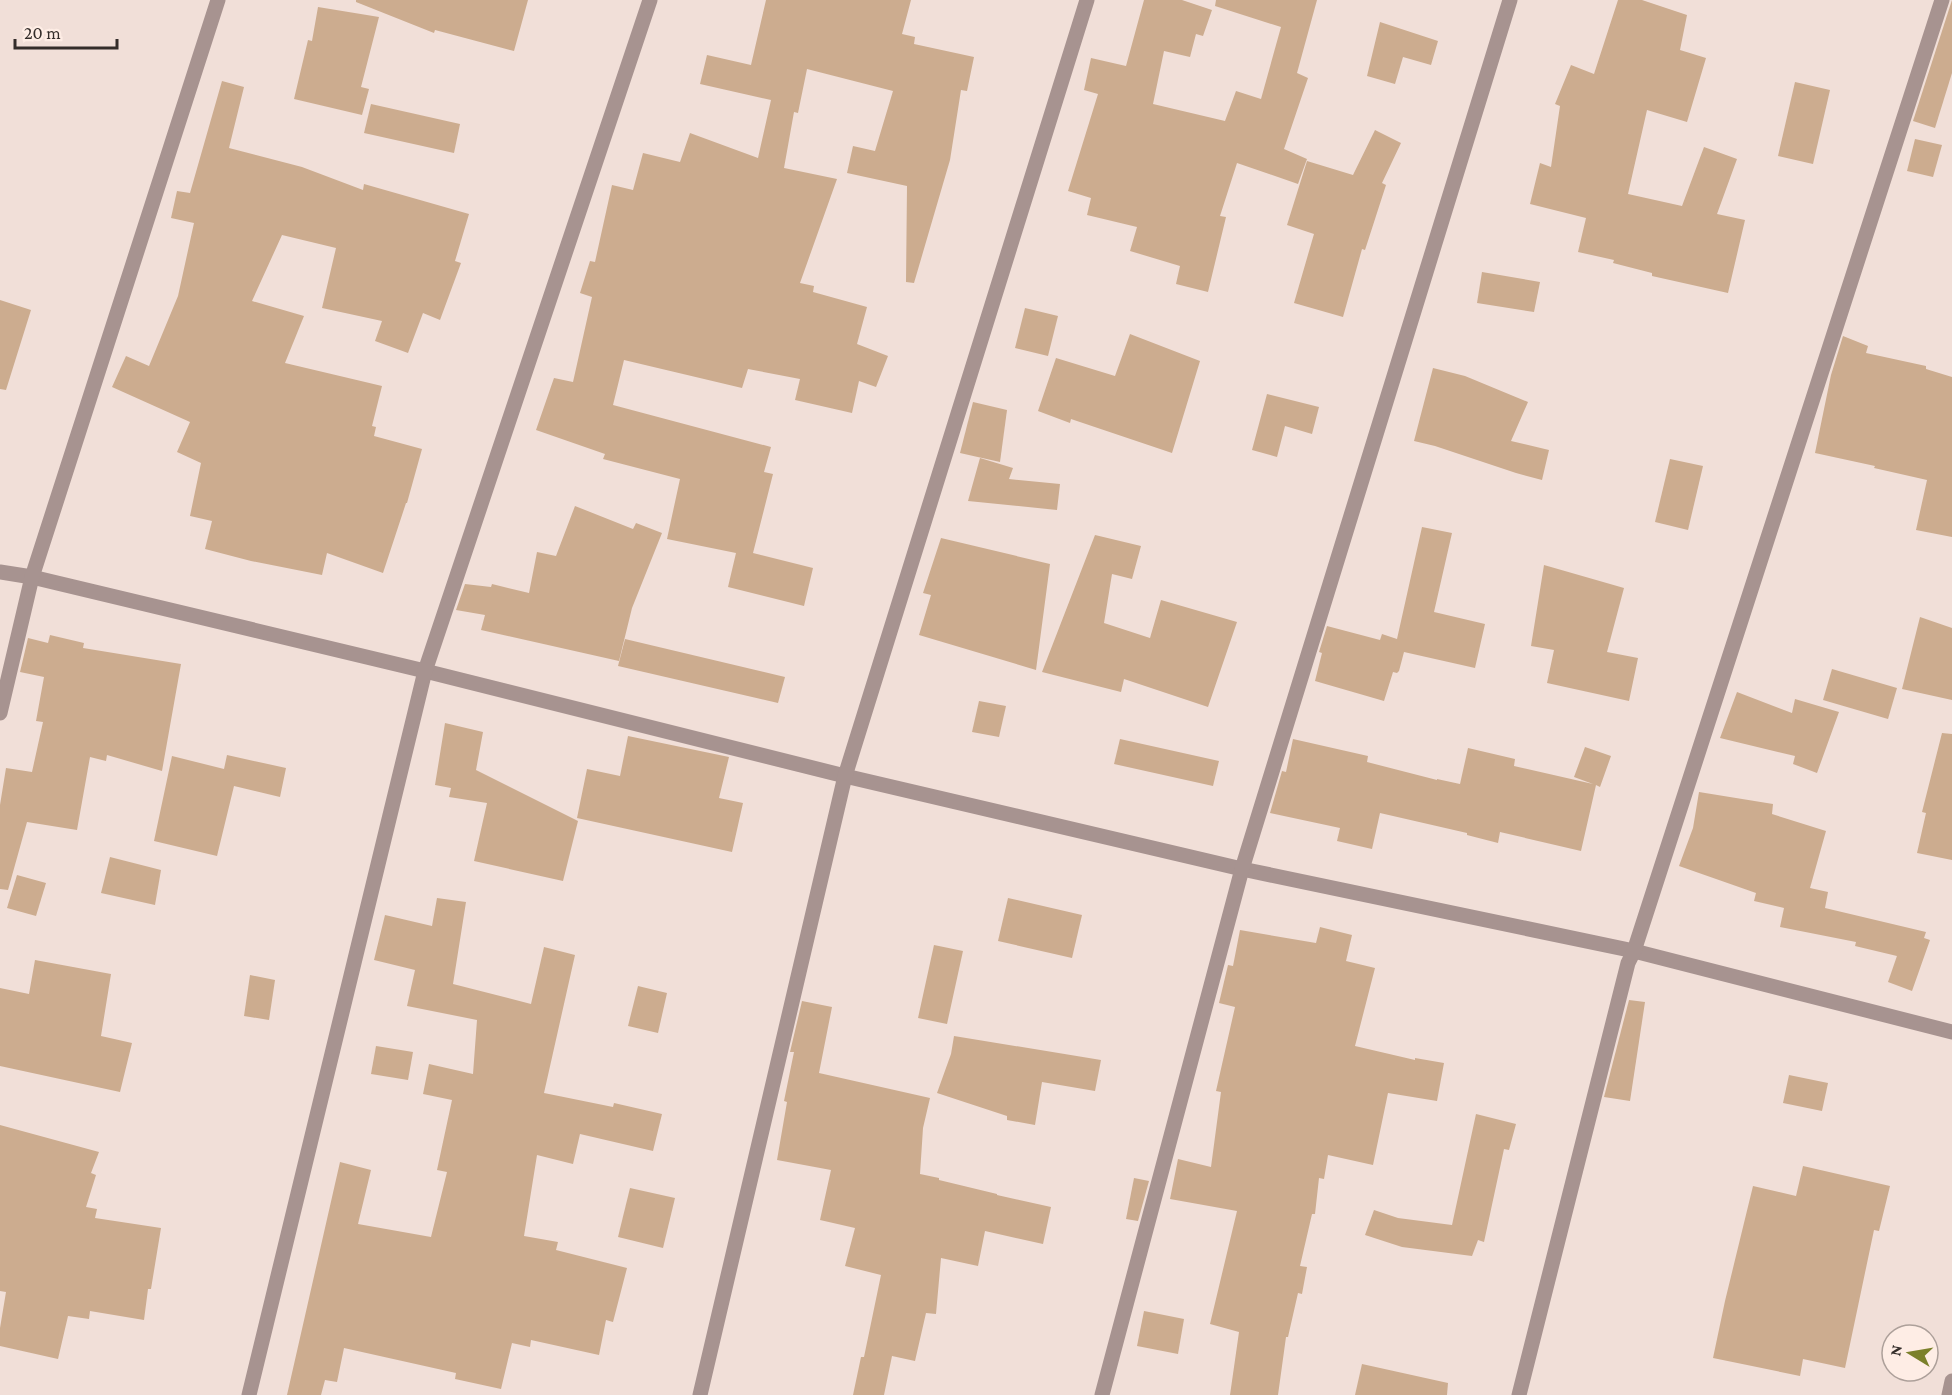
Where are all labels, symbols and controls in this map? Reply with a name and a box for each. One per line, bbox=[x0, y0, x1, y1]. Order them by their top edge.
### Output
scale bar bbox=[15, 12, 117, 50]
text: 20 m bbox=[24, 23, 61, 43]
north arrow bbox=[1880, 1323, 1940, 1383]
text: N bbox=[1886, 1343, 1905, 1357]

